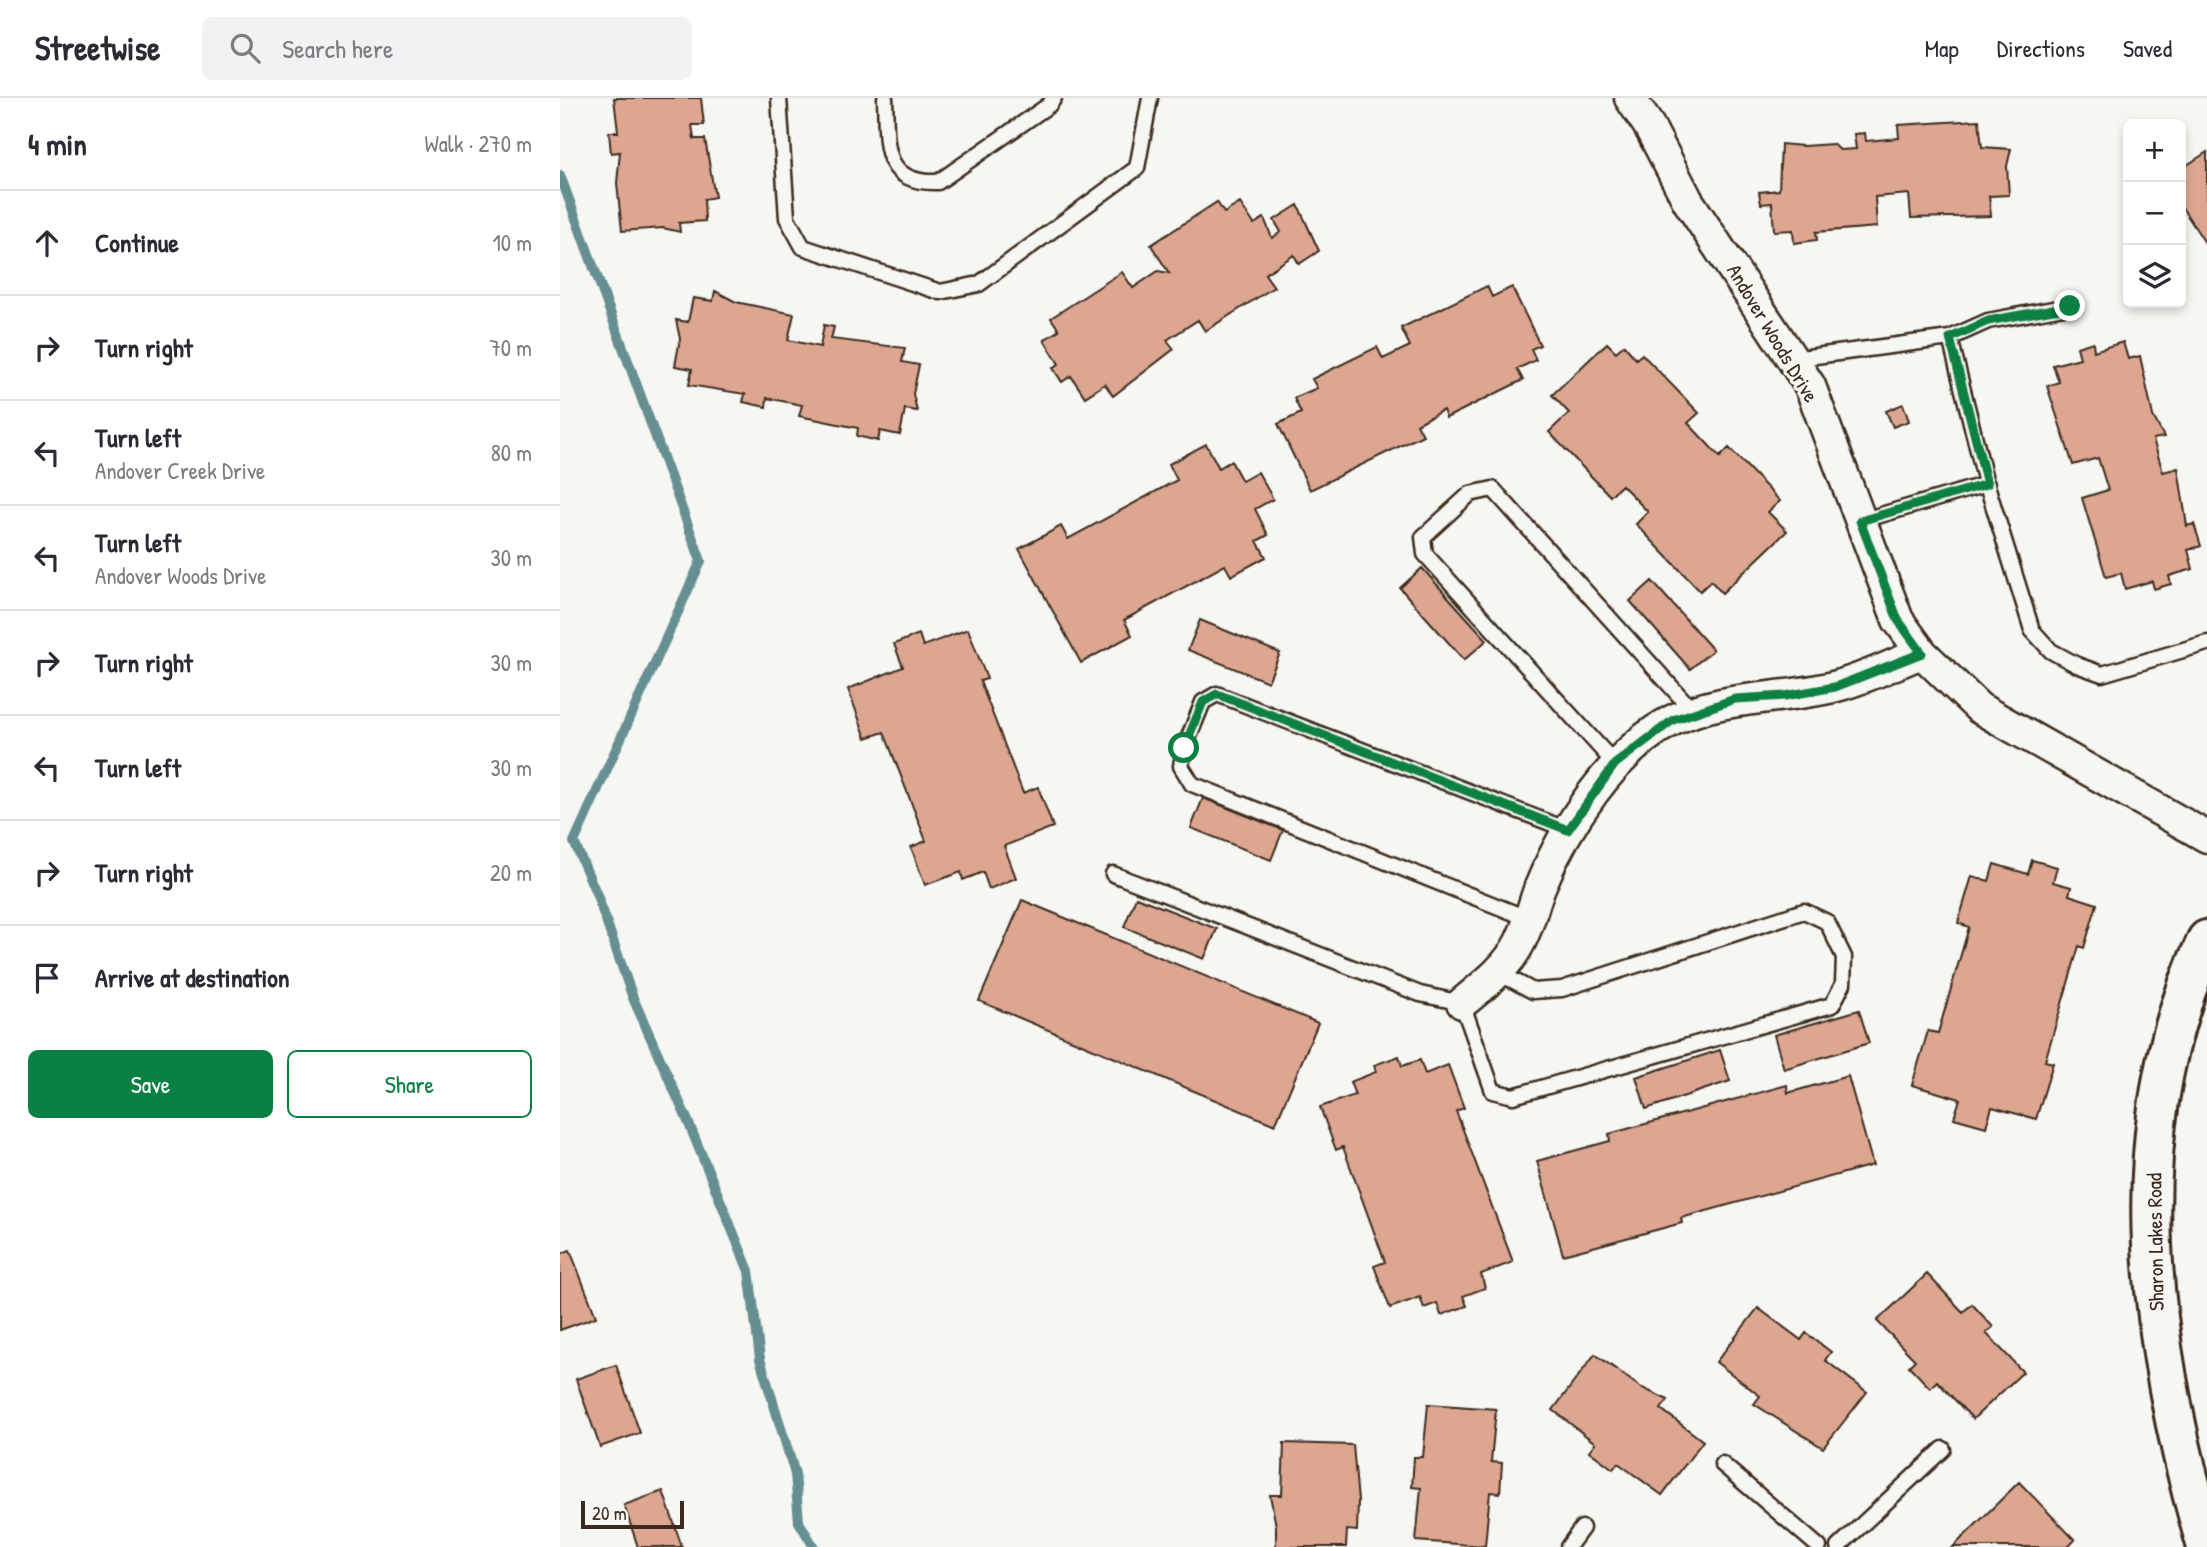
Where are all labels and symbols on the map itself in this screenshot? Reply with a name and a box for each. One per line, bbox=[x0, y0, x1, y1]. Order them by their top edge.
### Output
street label: Andover Woods Drive bbox=[1720, 258, 1826, 408]
route end bbox=[2054, 290, 2085, 321]
route start bbox=[1168, 732, 1199, 763]
street label: Sharon Lakes Road bbox=[2139, 1173, 2171, 1311]
scale bar bbox=[581, 1498, 684, 1530]

